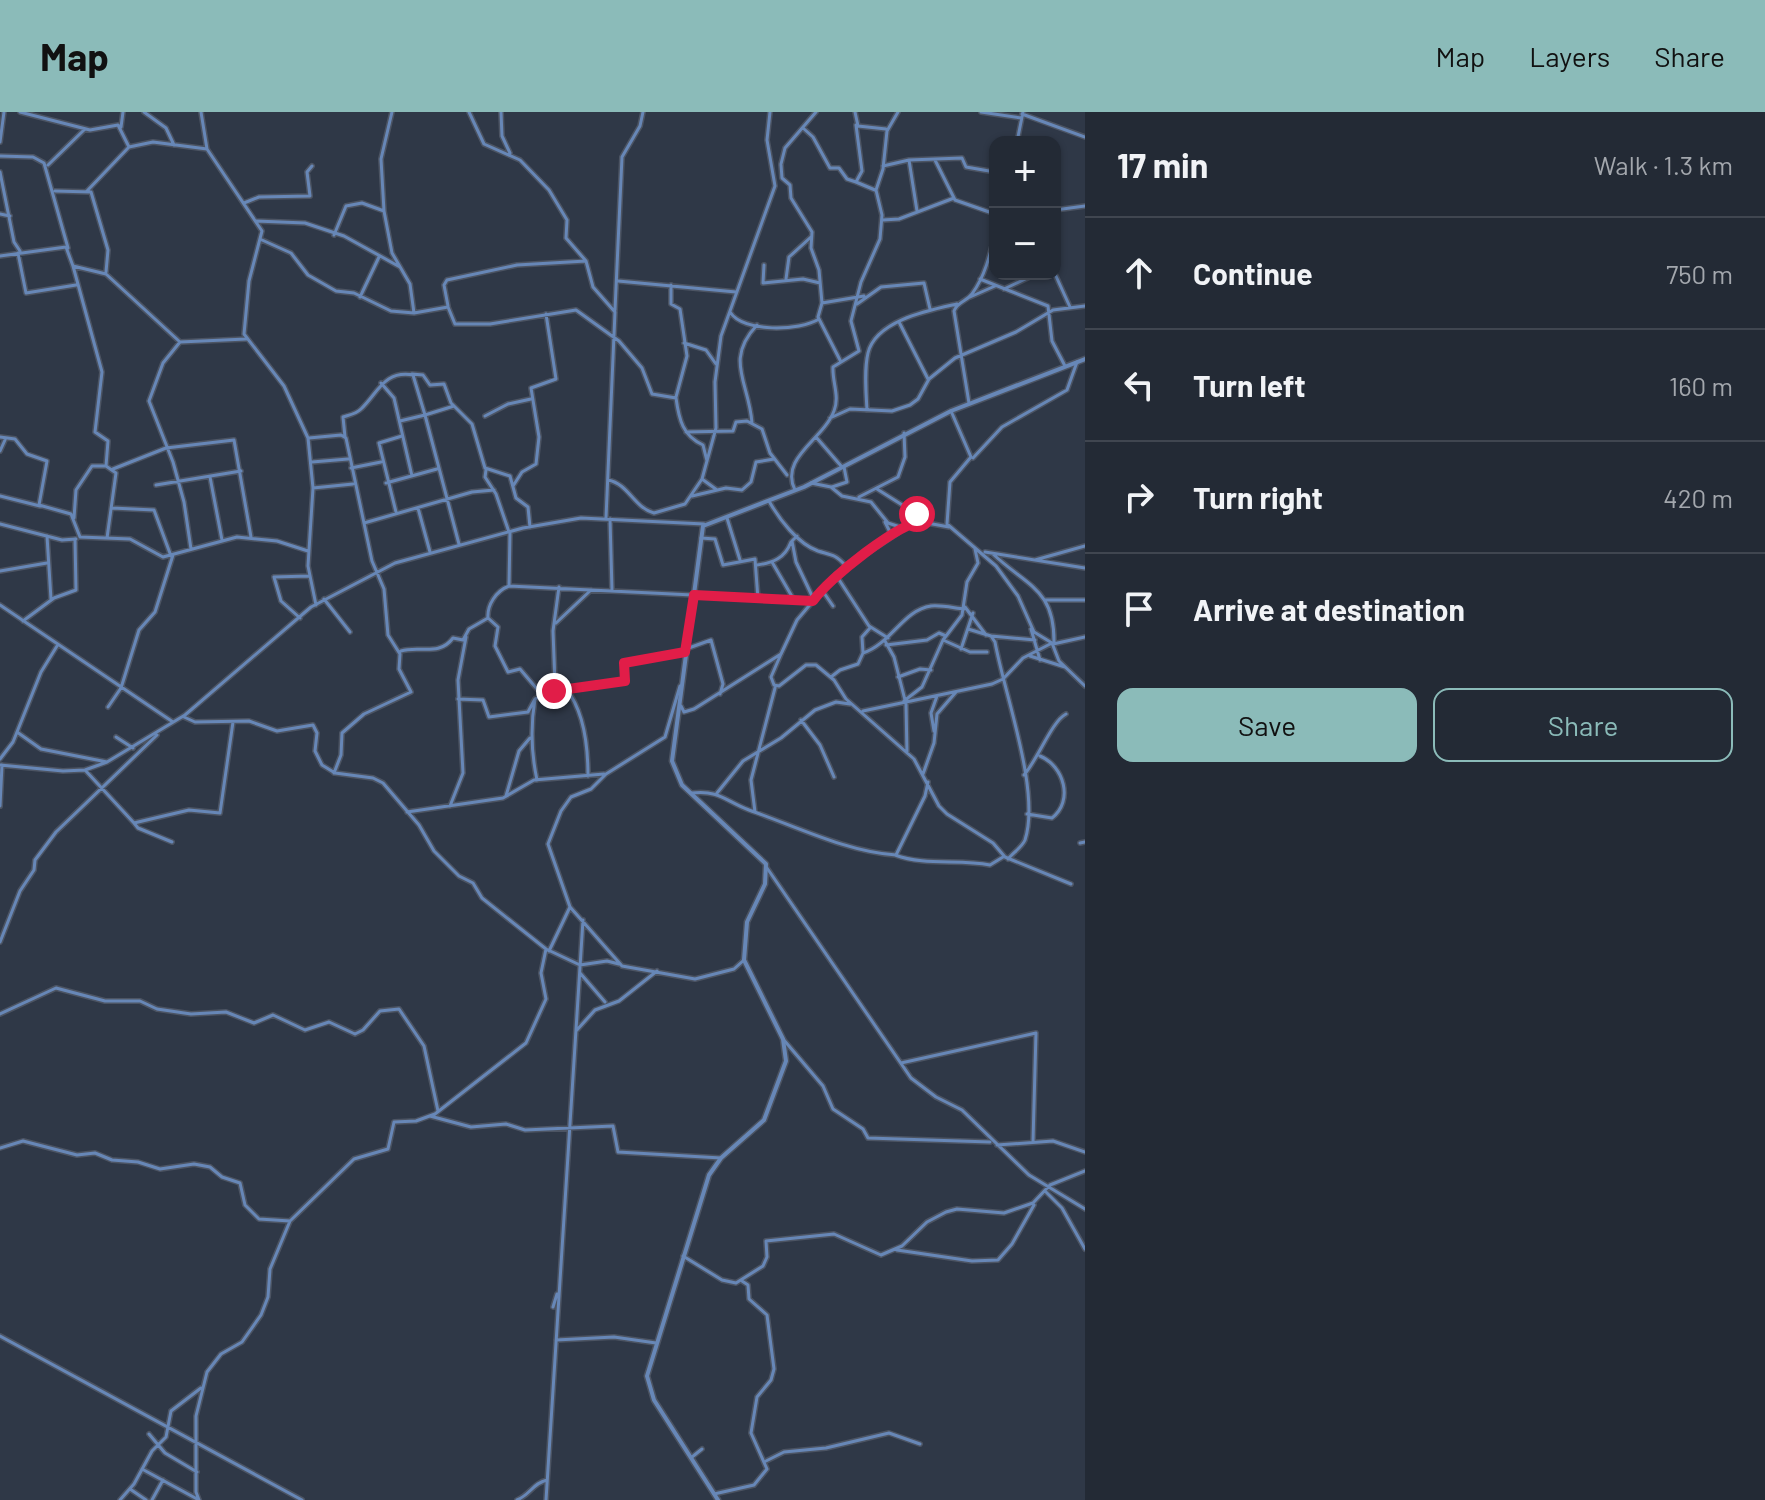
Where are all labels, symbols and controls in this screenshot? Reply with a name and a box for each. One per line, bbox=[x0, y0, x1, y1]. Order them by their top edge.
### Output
text: Map bbox=[40, 33, 109, 79]
text: Map bbox=[1435, 39, 1485, 73]
text: Layers bbox=[1529, 39, 1610, 73]
text: Share bbox=[1654, 39, 1725, 73]
map controls bbox=[989, 136, 1061, 280]
button: + bbox=[989, 136, 1061, 208]
text: 17 min bbox=[1117, 144, 1208, 185]
text: Walk · 1.3 km bbox=[1594, 149, 1733, 180]
button: − bbox=[989, 208, 1061, 280]
icon: ahead bbox=[1117, 251, 1161, 295]
text: Continue bbox=[1193, 255, 1313, 291]
text: 750 m bbox=[1666, 258, 1733, 289]
icon: left bbox=[1117, 363, 1161, 407]
text: Turn left bbox=[1193, 367, 1306, 403]
text: 160 m bbox=[1669, 370, 1733, 401]
icon: right bbox=[1117, 475, 1161, 519]
text: Turn right bbox=[1193, 479, 1323, 515]
text: 420 m bbox=[1663, 482, 1733, 513]
route start bbox=[899, 496, 935, 532]
icon: arrive bbox=[1117, 587, 1161, 631]
text: Arrive at destination bbox=[1193, 591, 1465, 627]
route end bbox=[536, 673, 572, 709]
button: Save bbox=[1117, 688, 1417, 762]
button: Share bbox=[1433, 688, 1733, 762]

